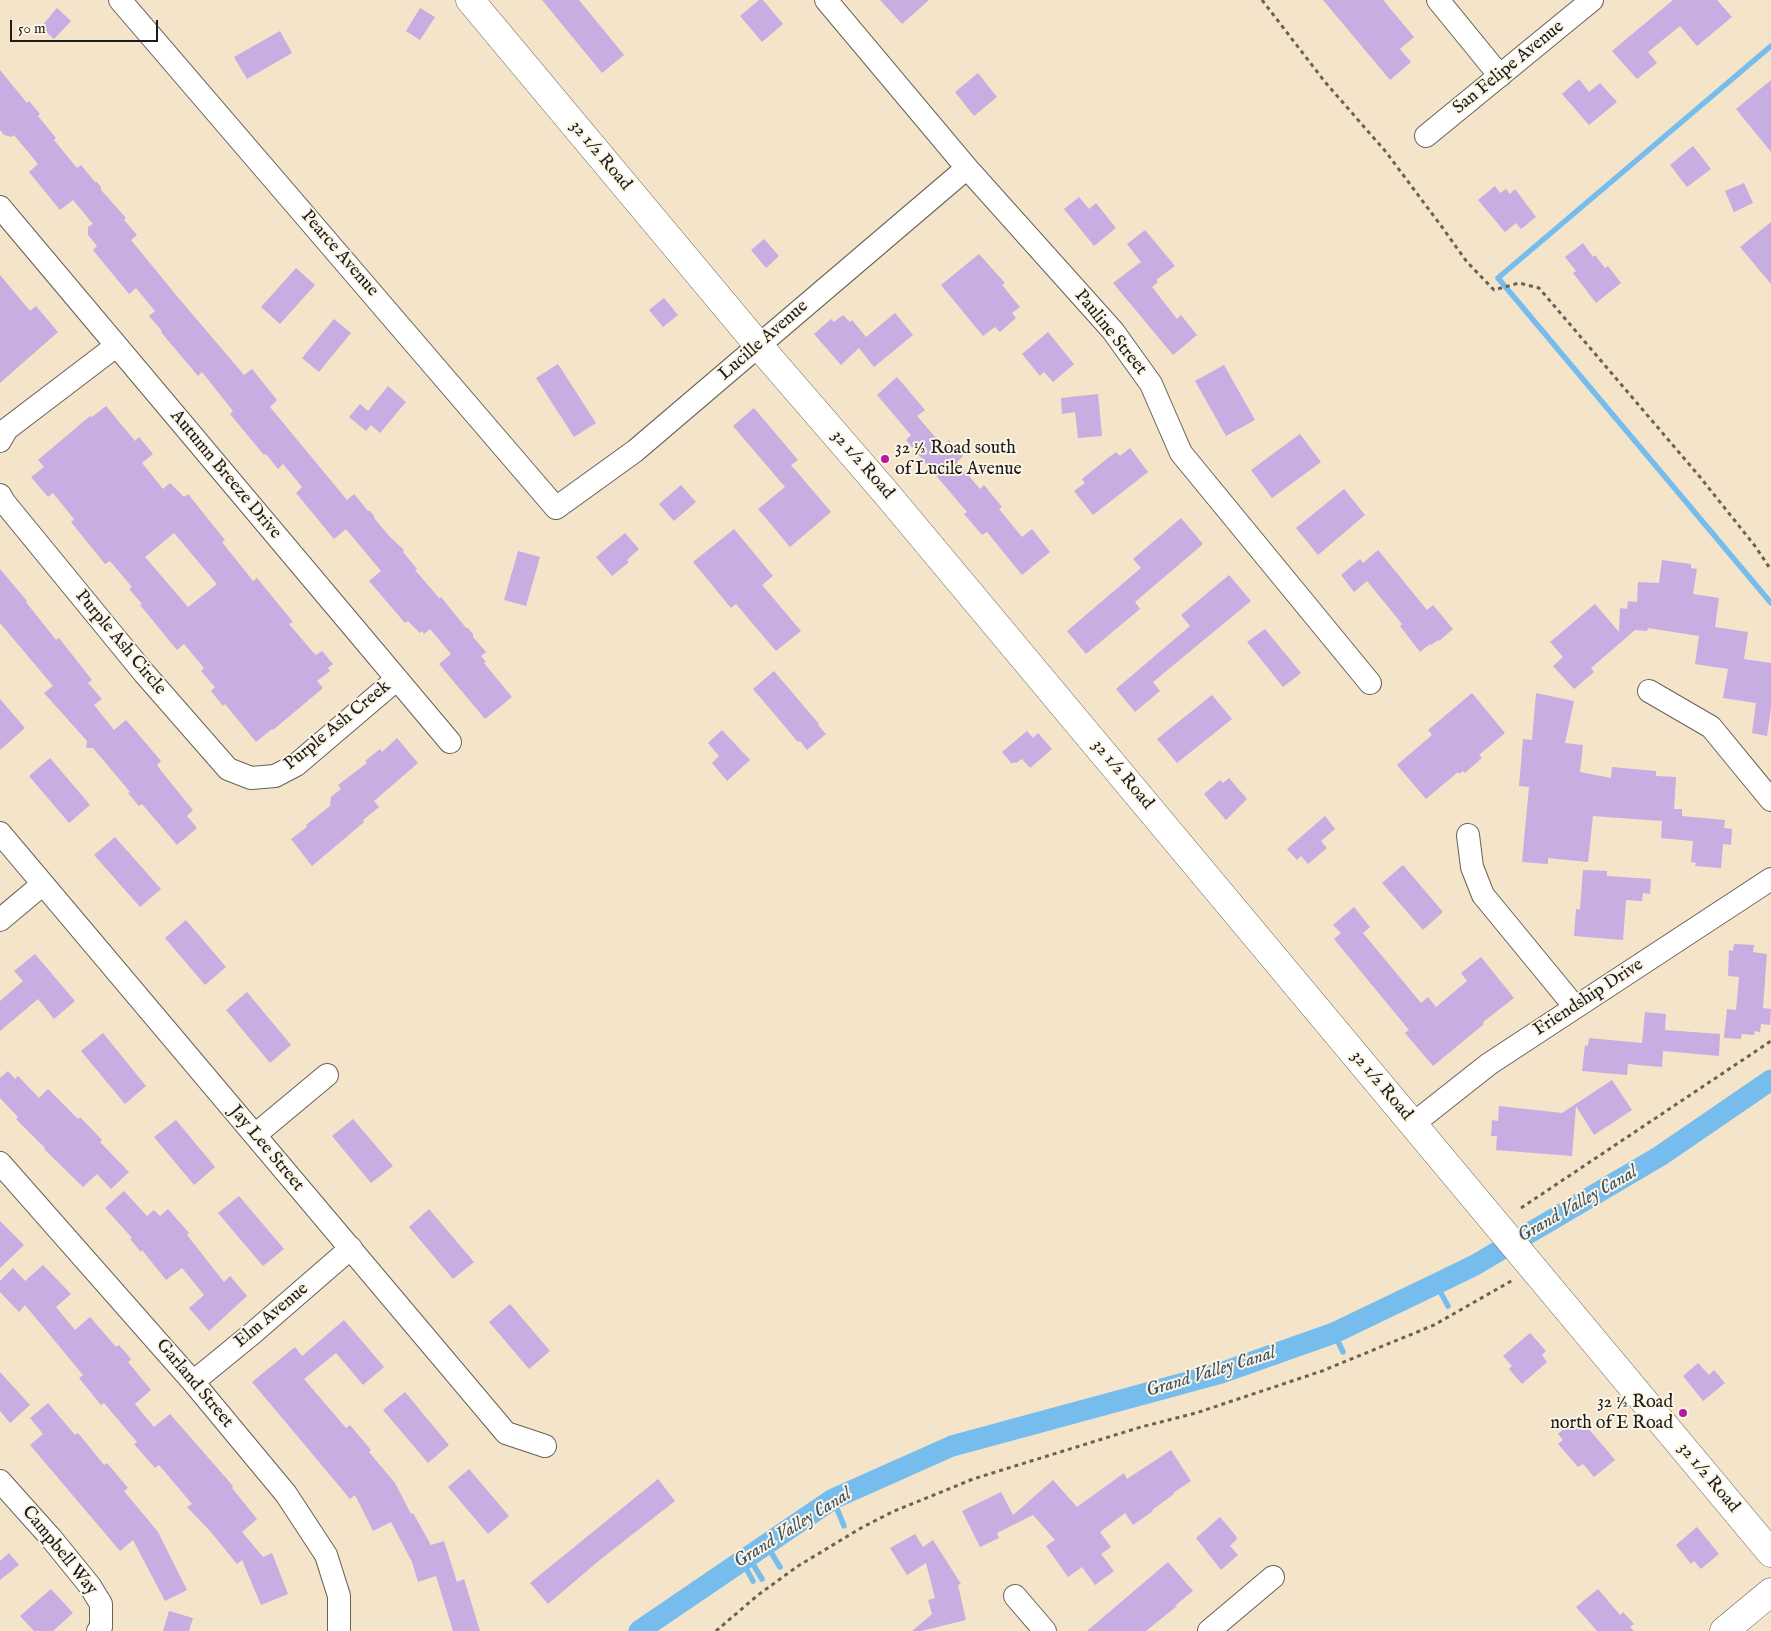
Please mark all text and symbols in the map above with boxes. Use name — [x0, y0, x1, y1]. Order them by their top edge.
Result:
scale bar — [12, 10, 160, 42]
street label: San Felipe Avenue — [1449, 17, 1569, 119]
text: 50 m — [18, 19, 46, 38]
street label: 32 1/2 Road — [564, 117, 636, 195]
street label: Pearce Avenue — [296, 206, 382, 302]
street label: Pauline Street — [1069, 286, 1151, 380]
street label: Lucille Avenue — [715, 296, 813, 386]
street label: Autumn Breeze Drive — [165, 406, 285, 544]
street label: 32 1/2 Road — [826, 426, 898, 504]
place label: 32 ½ Road south of Lucile Avenue — [895, 438, 1022, 480]
marker: 32 ½ Road south of Lucile Avenue — [879, 453, 891, 465]
street label: Purple Ash Circle — [70, 586, 170, 700]
street label: Purple Ash Creek — [280, 677, 396, 775]
street label: 32 1/2 Road — [1086, 736, 1158, 814]
street label: Friendship Drive — [1530, 955, 1648, 1041]
street label: 32 1/2 Road — [1345, 1047, 1417, 1125]
street label: Jay Lee Street — [224, 1102, 308, 1196]
water label: Grand Valley Canal — [1514, 1162, 1642, 1248]
street label: Elm Avenue — [230, 1279, 314, 1353]
street label: Garland Street — [151, 1335, 237, 1433]
water label: Grand Valley Canal — [1144, 1342, 1278, 1404]
place label: 32 ½ Road north of E Road — [1550, 1392, 1673, 1435]
marker: 32 ½ Road north of E Road — [1677, 1407, 1689, 1419]
street label: 32 1/2 Road — [1672, 1439, 1744, 1517]
water label: Grand Valley Canal — [730, 1484, 856, 1574]
street label: Campbell Way — [16, 1502, 102, 1600]

